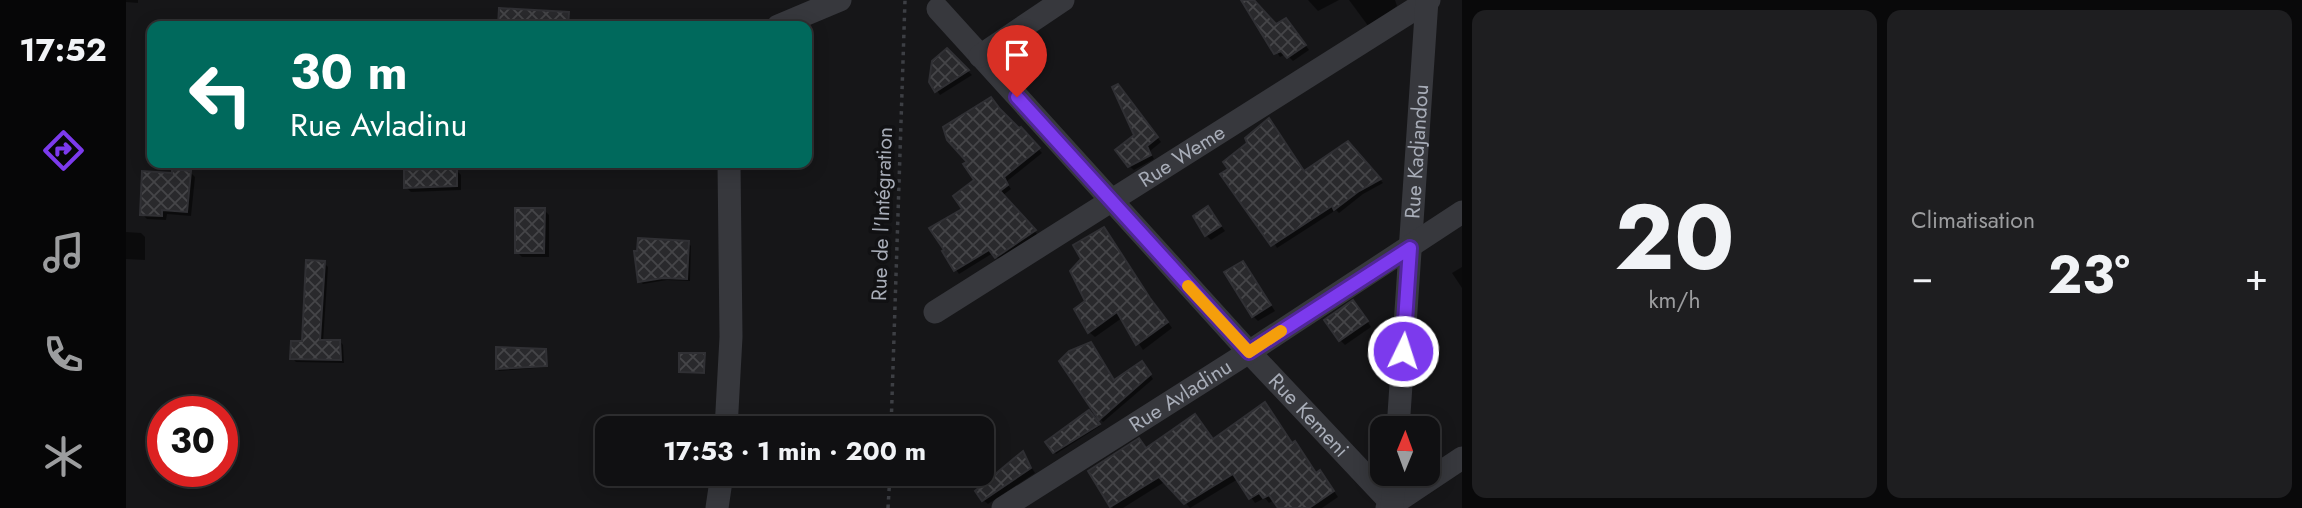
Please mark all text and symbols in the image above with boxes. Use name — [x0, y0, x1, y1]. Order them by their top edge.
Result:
pin — [987, 25, 1047, 97]
text: 17:52 — [19, 27, 107, 73]
icon: arrive — [998, 36, 1036, 74]
text: 30 m — [290, 37, 408, 107]
icon: left — [175, 49, 266, 140]
street label: Rue Kadjandou — [1397, 83, 1436, 220]
text: Rue Avladinu — [290, 102, 467, 148]
street label: Rue Weme — [1133, 117, 1231, 195]
icon: directions — [39, 126, 88, 175]
street label: Rue de l'Intégration — [864, 126, 900, 302]
text: 20 — [1615, 172, 1734, 303]
text: Climatisation — [1911, 203, 2035, 237]
icon: music — [39, 228, 88, 277]
text: 23° — [2048, 237, 2130, 313]
text: − — [1911, 249, 1933, 304]
text: + — [2245, 249, 2268, 304]
text: km/h — [1649, 283, 1700, 317]
position arrow — [1366, 314, 1440, 388]
icon: phone — [39, 330, 88, 379]
street label: Rue Avladinu — [1123, 352, 1238, 439]
street label: Rue Kemeni — [1261, 367, 1356, 464]
speed limit sign: 30 — [147, 396, 238, 487]
north arrow — [1370, 416, 1440, 486]
map controls — [1370, 416, 1440, 486]
icon: climate — [39, 432, 88, 481]
text: 17:53 · 1 min · 200 m — [663, 432, 926, 470]

